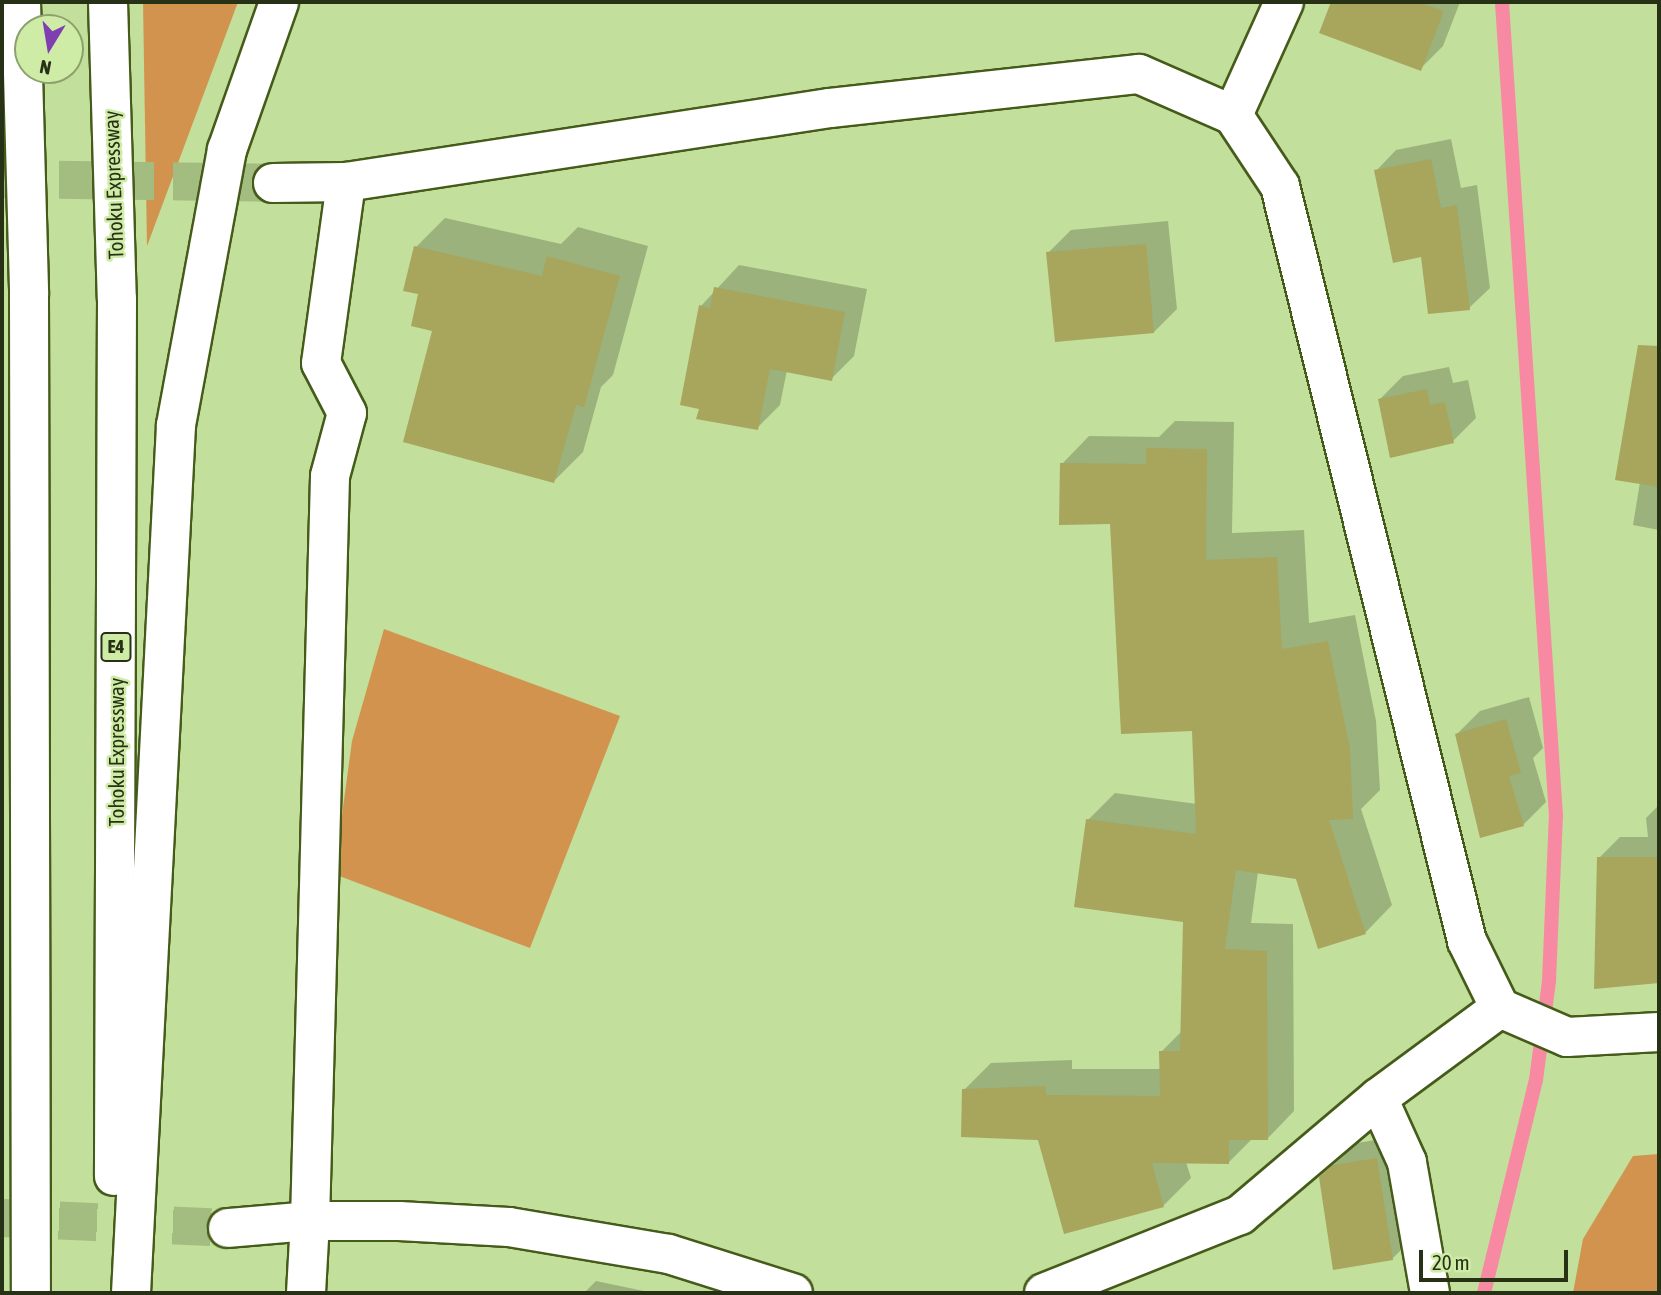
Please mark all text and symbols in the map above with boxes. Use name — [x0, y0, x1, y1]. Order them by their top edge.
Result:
north arrow — [14, 14, 84, 84]
text: N — [38, 56, 53, 80]
street label: Tohoku Expressway — [98, 110, 128, 260]
road number: E4 — [100, 632, 132, 662]
street label: Tohoku Expressway — [103, 678, 129, 826]
scale bar — [1423, 1236, 1572, 1280]
text: 20 m — [1432, 1250, 1470, 1274]

